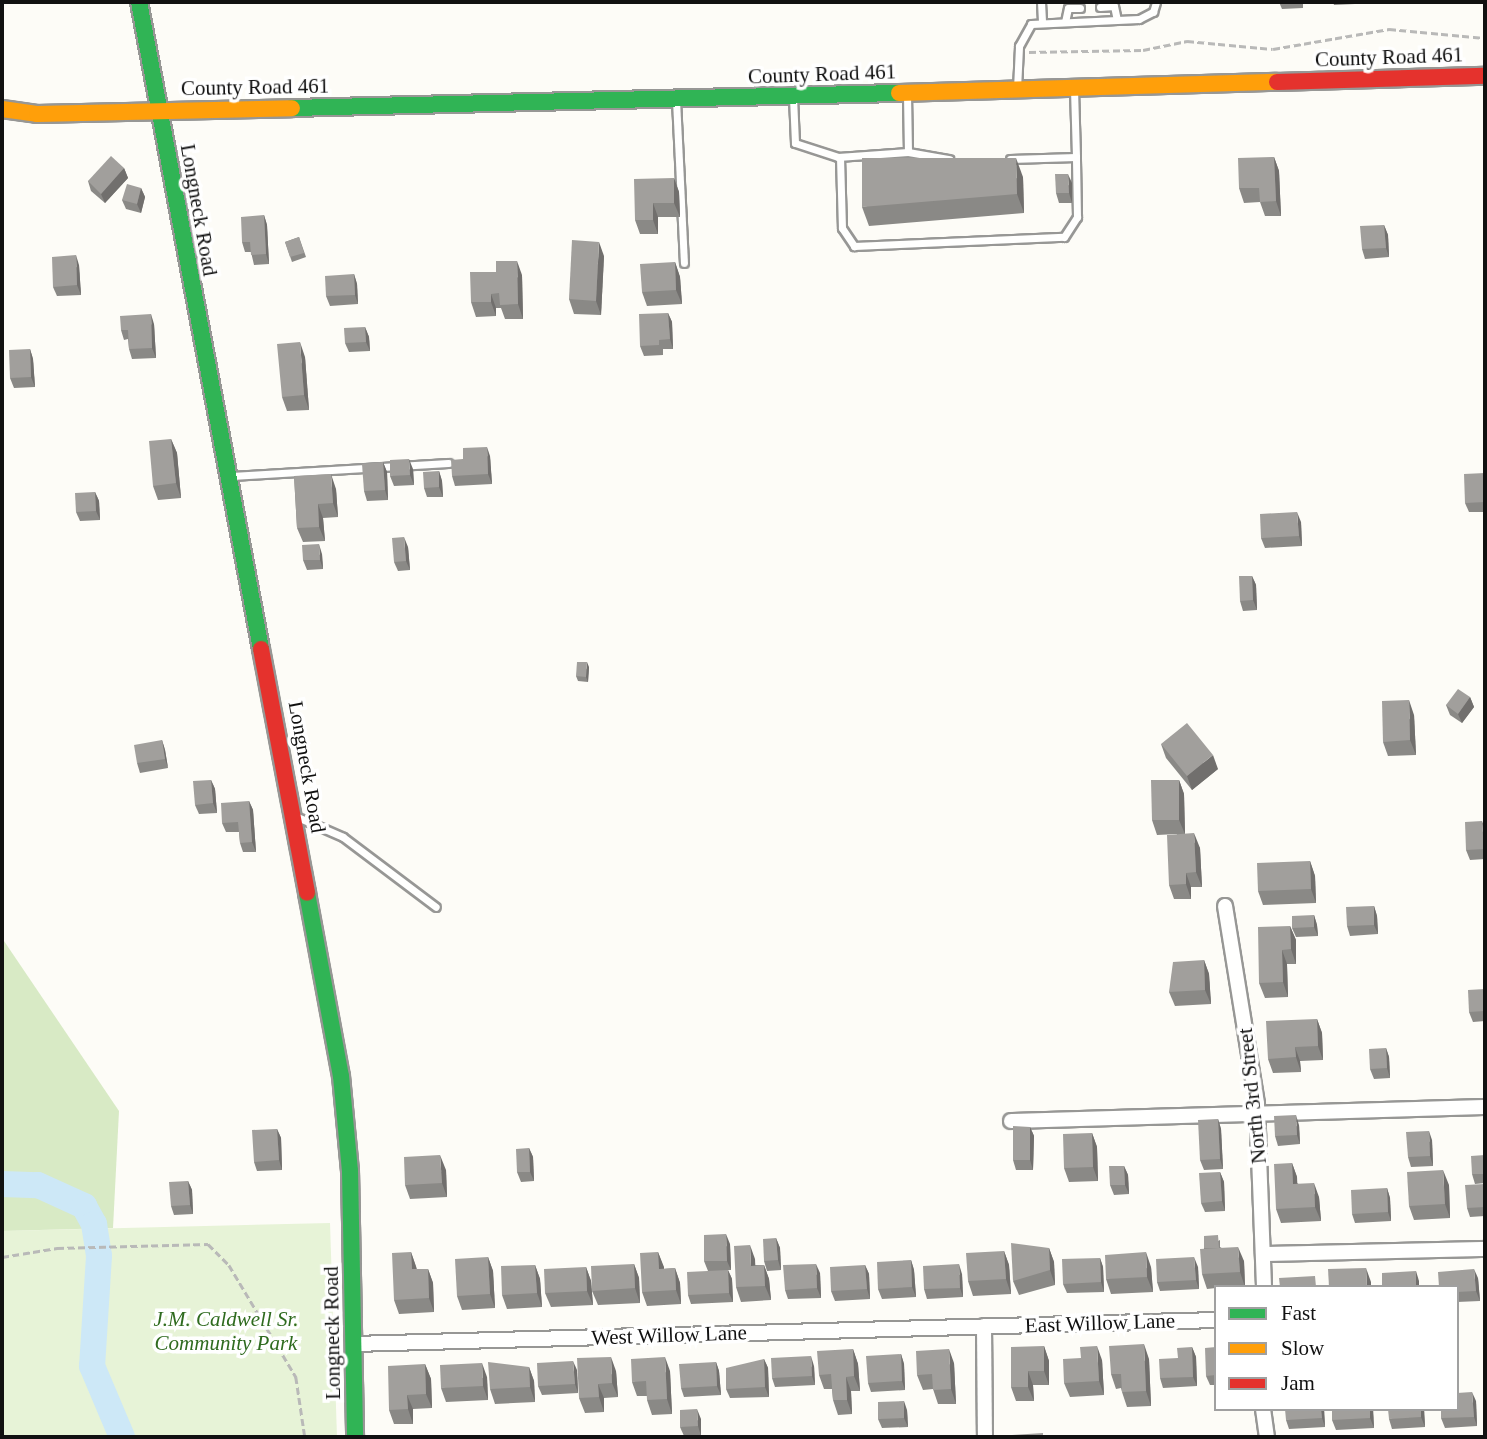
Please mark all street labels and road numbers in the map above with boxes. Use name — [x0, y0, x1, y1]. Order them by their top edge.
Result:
street label: County Road 461 — [1315, 42, 1463, 72]
street label: County Road 461 — [748, 59, 896, 89]
street label: County Road 461 — [181, 73, 329, 101]
street label: Longneck Road — [175, 142, 223, 278]
street label: Longneck Road — [283, 699, 331, 835]
street label: North 3rd Street — [1232, 1027, 1272, 1165]
street label: Longneck Road — [318, 1266, 346, 1400]
street label: East Willow Lane — [1024, 1308, 1176, 1338]
street label: West Willow Lane — [591, 1320, 747, 1350]

